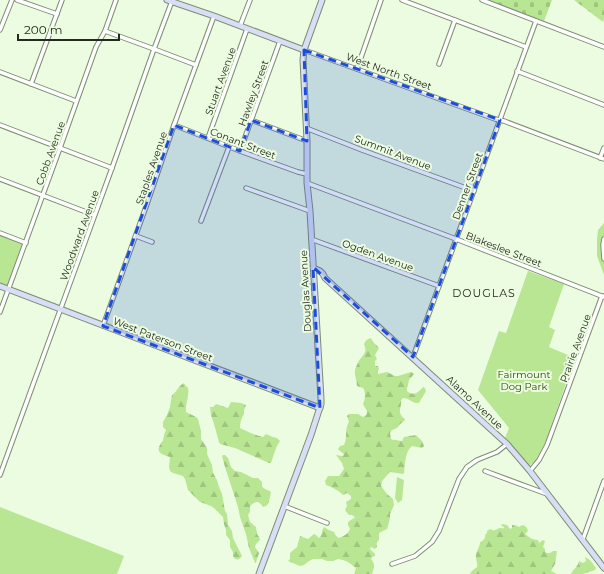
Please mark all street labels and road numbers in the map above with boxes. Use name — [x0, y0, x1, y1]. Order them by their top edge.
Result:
street label: Stuart Avenue — [202, 45, 239, 117]
street label: West North Street — [344, 50, 434, 93]
street label: Hawley Street — [235, 58, 271, 128]
street label: Cobb Avenue — [33, 119, 68, 187]
street label: Conant Street — [208, 125, 278, 162]
street label: Staples Avenue — [133, 130, 170, 207]
street label: Summit Avenue — [353, 132, 433, 173]
street label: Denner Street — [449, 151, 486, 222]
street label: Woodward Avenue — [57, 188, 102, 282]
street label: Blakeslee Street — [464, 229, 544, 270]
street label: Ogden Avenue — [340, 237, 415, 274]
street label: Douglas Avenue — [297, 250, 314, 332]
street label: Prairie Avenue — [557, 312, 594, 384]
street label: West Paterson Street — [111, 314, 215, 364]
street label: Alamo Avenue — [444, 373, 506, 432]

